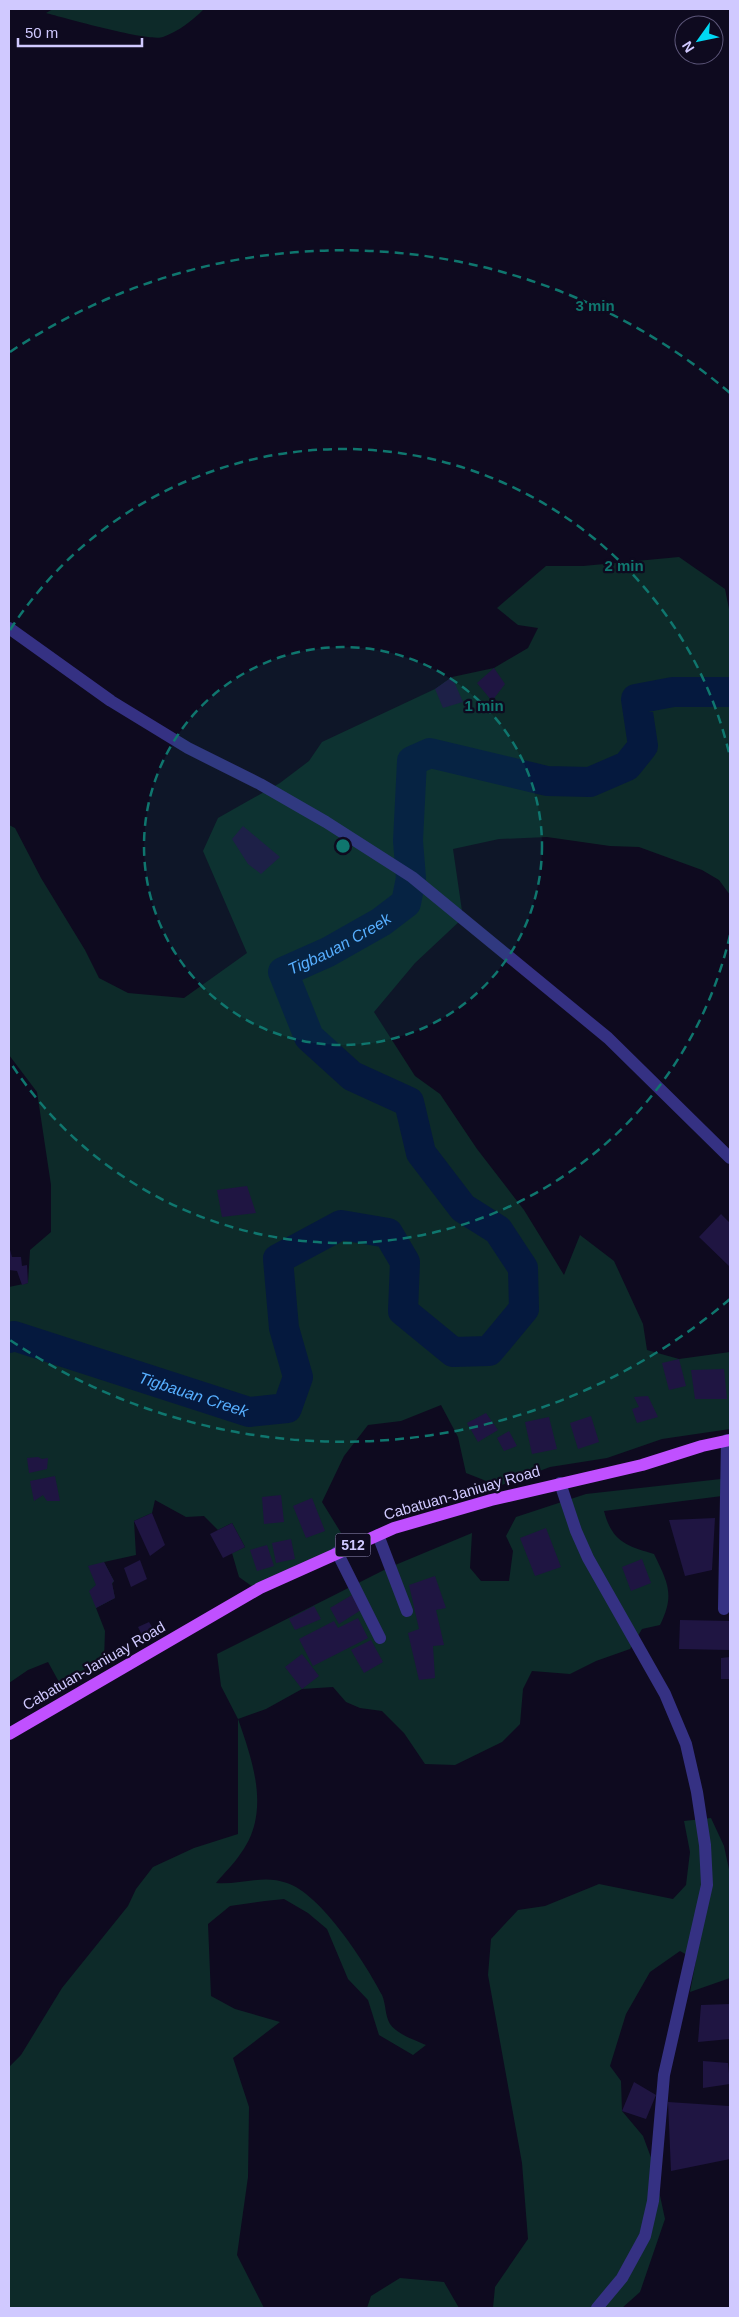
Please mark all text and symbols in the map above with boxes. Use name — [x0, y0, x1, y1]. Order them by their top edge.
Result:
scale bar — [18, 15, 141, 47]
north arrow — [674, 15, 724, 65]
text: 50 m — [25, 24, 58, 41]
text: N — [679, 38, 698, 56]
text: 3 min — [575, 297, 615, 314]
text: 2 min — [604, 557, 644, 574]
text: 1 min — [464, 697, 504, 714]
centre of rings — [334, 837, 352, 855]
water label: Tigbauan Creek — [285, 909, 395, 978]
water label: Tigbauan Creek — [137, 1369, 251, 1420]
street label: Cabatuan-Janiuay Road — [382, 1462, 542, 1523]
road number: 512 — [336, 1534, 370, 1556]
street label: Cabatuan-Janiuay Road — [19, 1618, 168, 1713]

